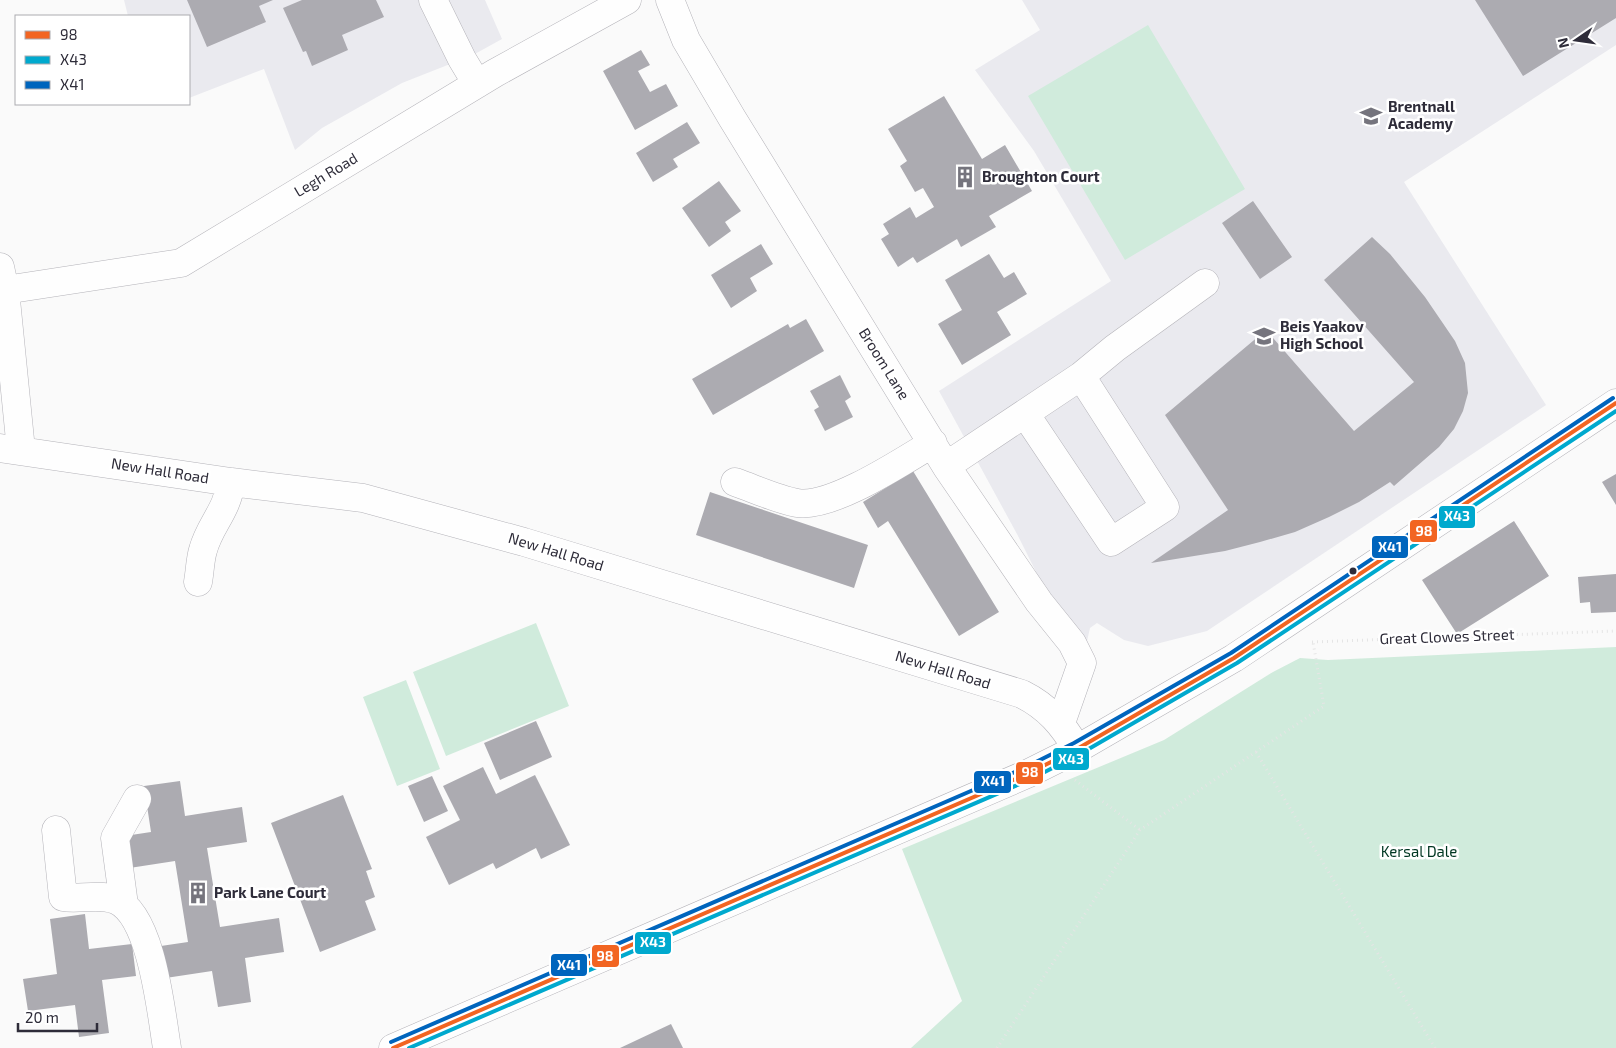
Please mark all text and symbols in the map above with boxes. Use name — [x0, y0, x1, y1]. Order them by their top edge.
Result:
legend — [15, 15, 190, 105]
north arrow — [1551, 15, 1601, 65]
text: 98 — [60, 25, 78, 43]
text: N — [1553, 36, 1572, 50]
text: X43 — [60, 50, 87, 68]
text: X41 — [60, 75, 84, 93]
place label: Brentnall Academy — [1388, 97, 1455, 133]
school or university icon: Brentnall Academy — [1358, 103, 1384, 129]
street label: Legh Road — [291, 148, 360, 200]
building icon: Broughton Court — [952, 164, 978, 190]
place label: Broughton Court — [982, 167, 1100, 185]
place label: Beis Yaakov High School — [1280, 317, 1364, 352]
school or university icon: Beis Yaakov High School — [1251, 323, 1277, 349]
street label: Broom Lane — [856, 324, 914, 403]
street label: New Hall Road — [110, 453, 210, 487]
line badge: X43 — [1438, 505, 1476, 529]
text: X43 — [1444, 507, 1470, 524]
line badge: 98 — [1409, 519, 1438, 543]
text: 98 — [1416, 522, 1432, 539]
street label: New Hall Road — [506, 528, 606, 574]
line badge: X41 — [1371, 535, 1409, 559]
text: X41 — [1378, 538, 1402, 555]
unlabelled marker — [1348, 566, 1358, 576]
street label: Great Clowes Street — [1379, 625, 1515, 647]
street label: New Hall Road — [893, 646, 993, 692]
line badge: X43 — [1052, 747, 1090, 771]
text: X43 — [1058, 750, 1084, 767]
line badge: 98 — [1015, 761, 1044, 785]
text: 98 — [1022, 763, 1038, 780]
line badge: X41 — [973, 770, 1012, 794]
text: X41 — [981, 772, 1005, 789]
park label: Kersal Dale — [1381, 842, 1457, 860]
building icon: Park Lane Court — [185, 880, 211, 906]
place label: Park Lane Court — [214, 883, 326, 901]
line badge: X43 — [634, 931, 672, 955]
text: X43 — [640, 933, 666, 950]
line badge: 98 — [591, 944, 620, 968]
text: 98 — [597, 947, 613, 964]
line badge: X41 — [550, 953, 588, 977]
text: X41 — [557, 956, 581, 973]
scale bar — [18, 1000, 96, 1032]
text: 20 m — [25, 1008, 59, 1026]

